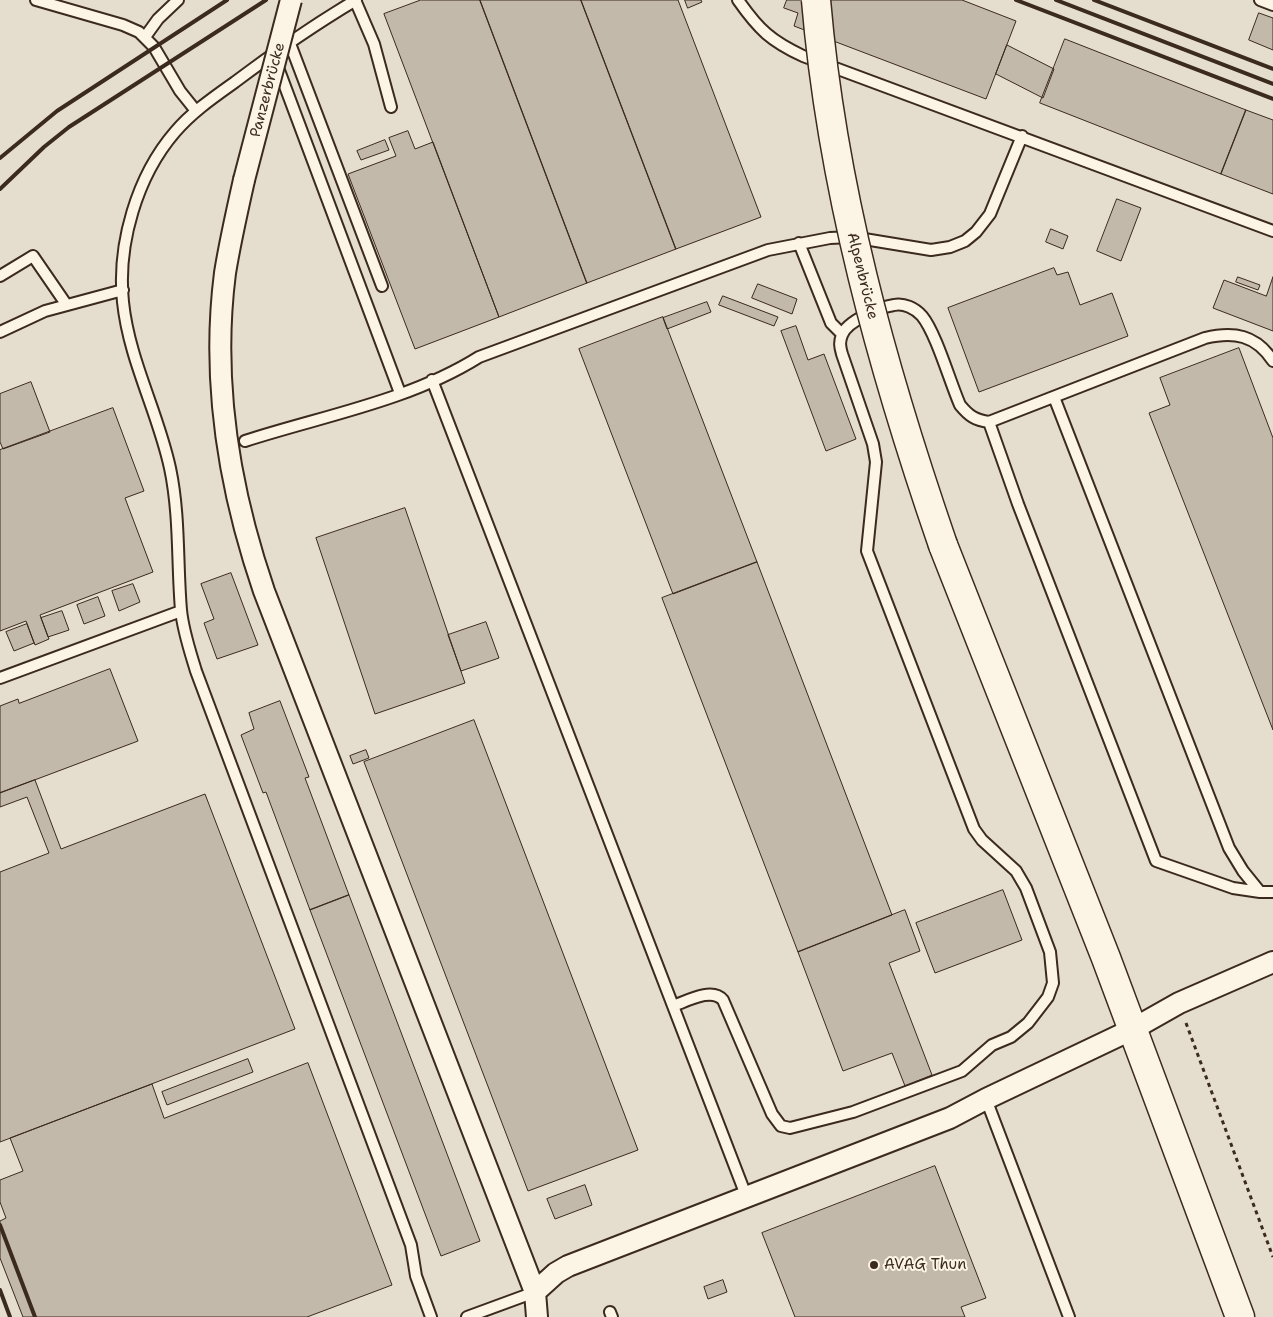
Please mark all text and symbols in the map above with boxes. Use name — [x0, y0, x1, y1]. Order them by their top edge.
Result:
street label: Panzerbrücke — [247, 41, 289, 139]
street label: Alpenbrücke — [842, 231, 882, 321]
place label: AVAG Thun — [884, 1256, 966, 1274]
marker: AVAG Thun — [868, 1259, 880, 1271]

